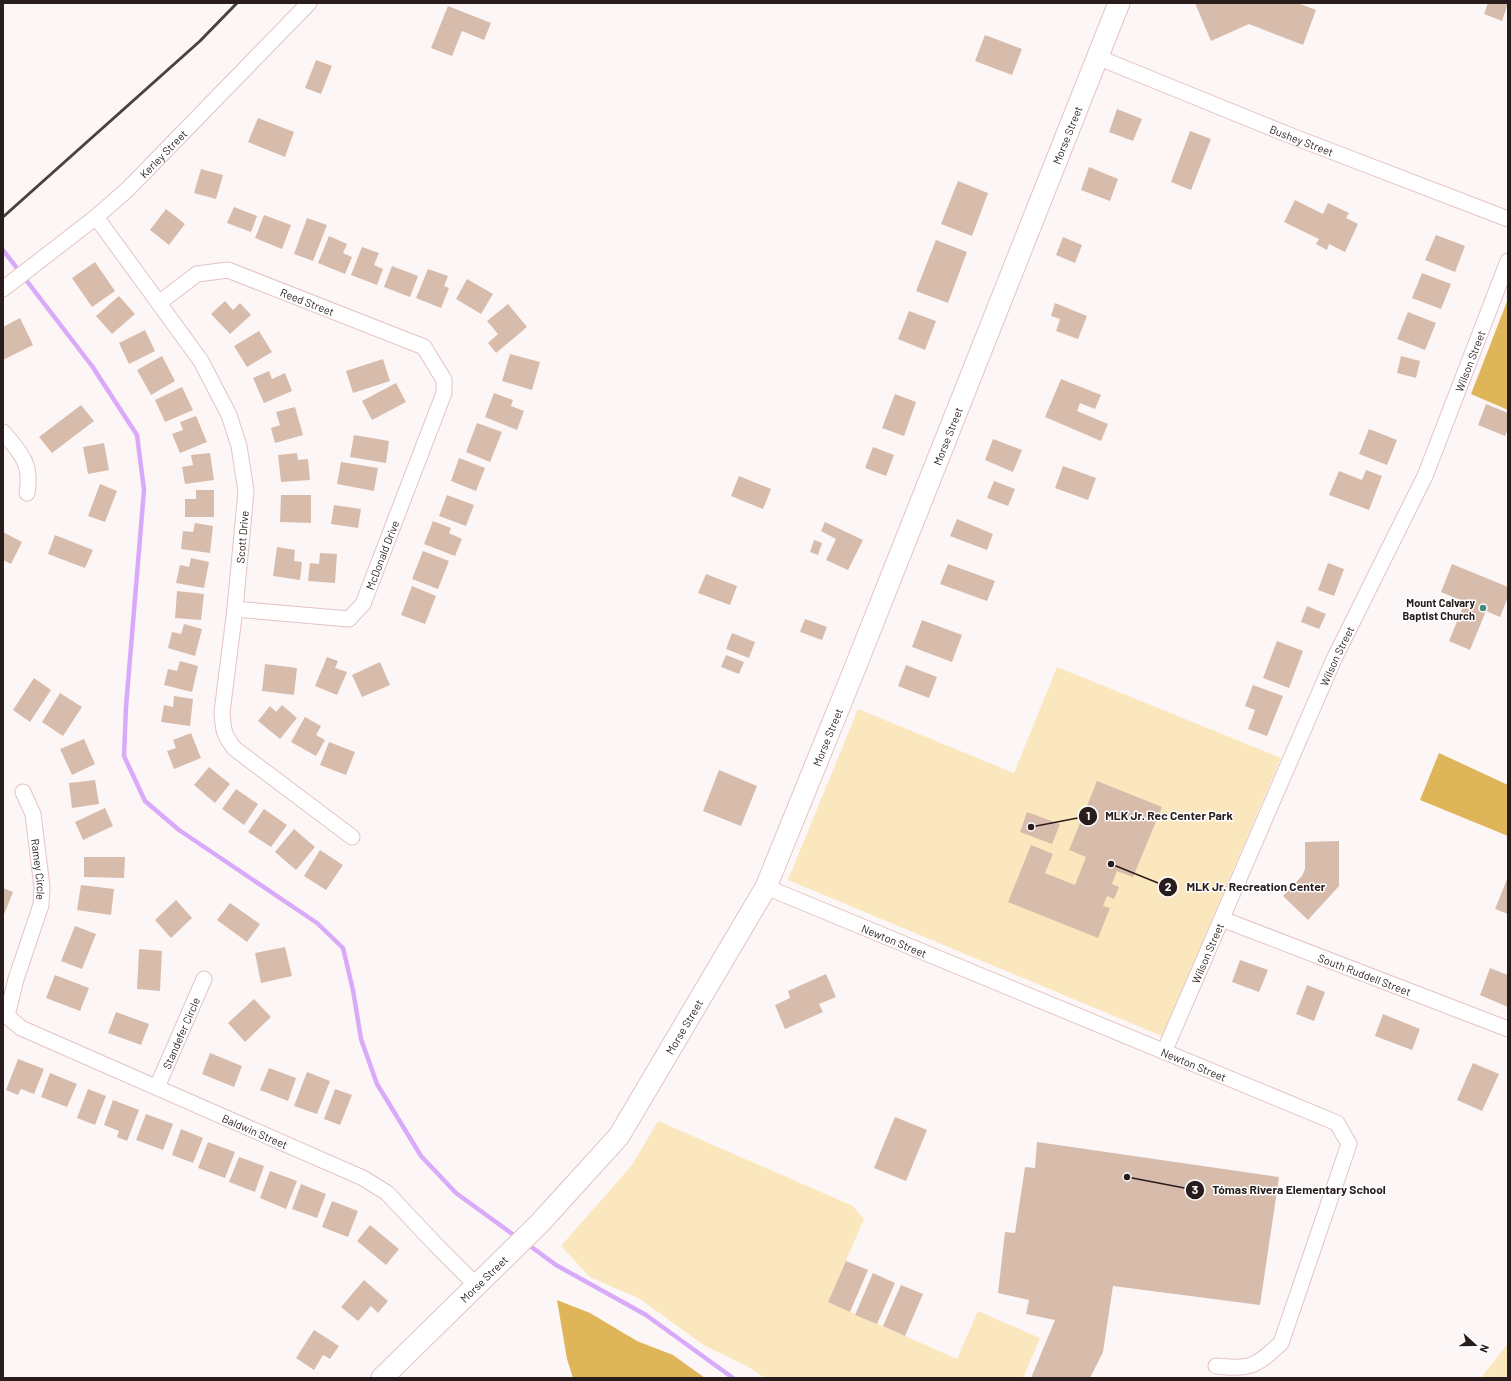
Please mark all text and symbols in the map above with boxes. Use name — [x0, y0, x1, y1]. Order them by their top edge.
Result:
street label: Morse Street — [1049, 104, 1084, 166]
street label: Bushey Street — [1268, 122, 1335, 158]
street label: Kerley Street — [136, 126, 189, 180]
street label: Reed Street — [279, 285, 336, 318]
street label: Wilson Street — [1452, 328, 1487, 393]
street label: Morse Street — [930, 405, 964, 467]
street label: Scott Drive — [233, 510, 251, 564]
street label: McDonald Drive — [363, 518, 401, 591]
place label: Mount Calvary Baptist Church — [1403, 596, 1475, 622]
marker: Mount Calvary Baptist Church — [1478, 603, 1488, 613]
street label: Wilson Street — [1317, 624, 1356, 688]
street label: Morse Street — [809, 706, 845, 768]
callout: MLK Jr. Rec Center Park — [1078, 804, 1241, 828]
text: 1 — [1086, 808, 1090, 822]
text: MLK Jr. Rec Center Park — [1105, 808, 1233, 822]
street label: Ramey Circle — [30, 838, 49, 901]
callout: MLK Jr. Recreation Center — [1158, 875, 1333, 899]
text: 2 — [1165, 879, 1172, 893]
text: MLK Jr. Recreation Center — [1187, 879, 1326, 893]
street label: Newton Street — [860, 921, 929, 959]
street label: Wilson Street — [1188, 921, 1226, 985]
street label: South Ruddell Street — [1317, 950, 1413, 998]
street label: Standefer Circle — [159, 995, 202, 1071]
street label: Morse Street — [662, 997, 705, 1056]
street label: Newton Street — [1159, 1045, 1228, 1083]
street label: Baldwin Street — [220, 1111, 290, 1151]
callout: Tómas Rivera Elementary School — [1185, 1178, 1394, 1202]
text: 3 — [1192, 1182, 1198, 1196]
text: Tómas Rivera Elementary School — [1212, 1182, 1386, 1196]
street label: Morse Street — [457, 1252, 510, 1305]
north arrow — [1455, 1325, 1495, 1365]
text: N — [1477, 1343, 1492, 1355]

